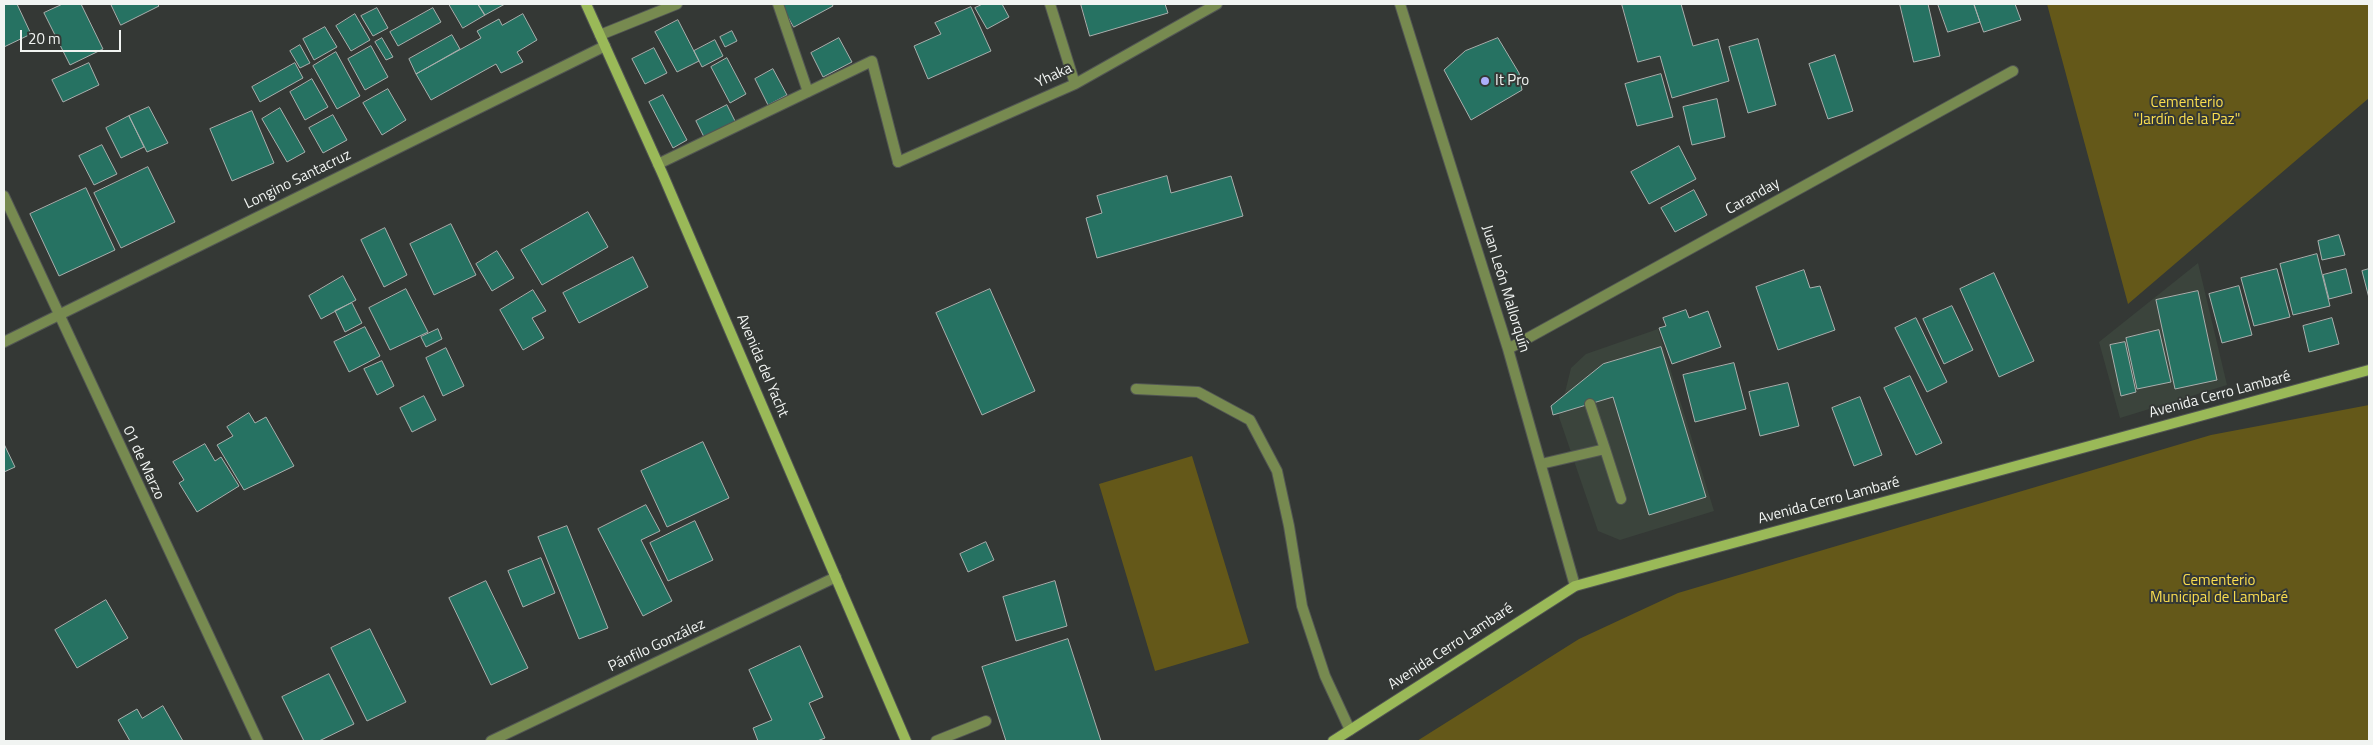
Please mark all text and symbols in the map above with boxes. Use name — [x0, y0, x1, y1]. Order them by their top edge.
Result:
scale bar — [22, 20, 124, 52]
text: 20 m — [28, 27, 61, 50]
street label: Yhaka — [1033, 60, 1075, 92]
place label: It Pro — [1495, 72, 1529, 90]
marker: It Pro — [1479, 75, 1491, 87]
park label: Cementerio "Jardín de la Paz" — [2134, 94, 2240, 129]
street label: Longino Santacruz — [242, 146, 354, 214]
street label: Caranday — [1723, 175, 1783, 219]
street label: Juan León Mallorquín — [1477, 223, 1533, 355]
street label: Avenida del Yacht — [732, 312, 792, 420]
street label: Avenida Cerro Lambaré — [2147, 367, 2293, 423]
street label: 01 de Marzo — [118, 423, 168, 503]
street label: Avenida Cerro Lambaré — [1756, 473, 1902, 529]
park label: Cementerio Municipal de Lambaré — [2150, 572, 2288, 607]
street label: Avenida Cerro Lambaré — [1385, 600, 1517, 694]
street label: Pánfilo González — [606, 616, 708, 676]

